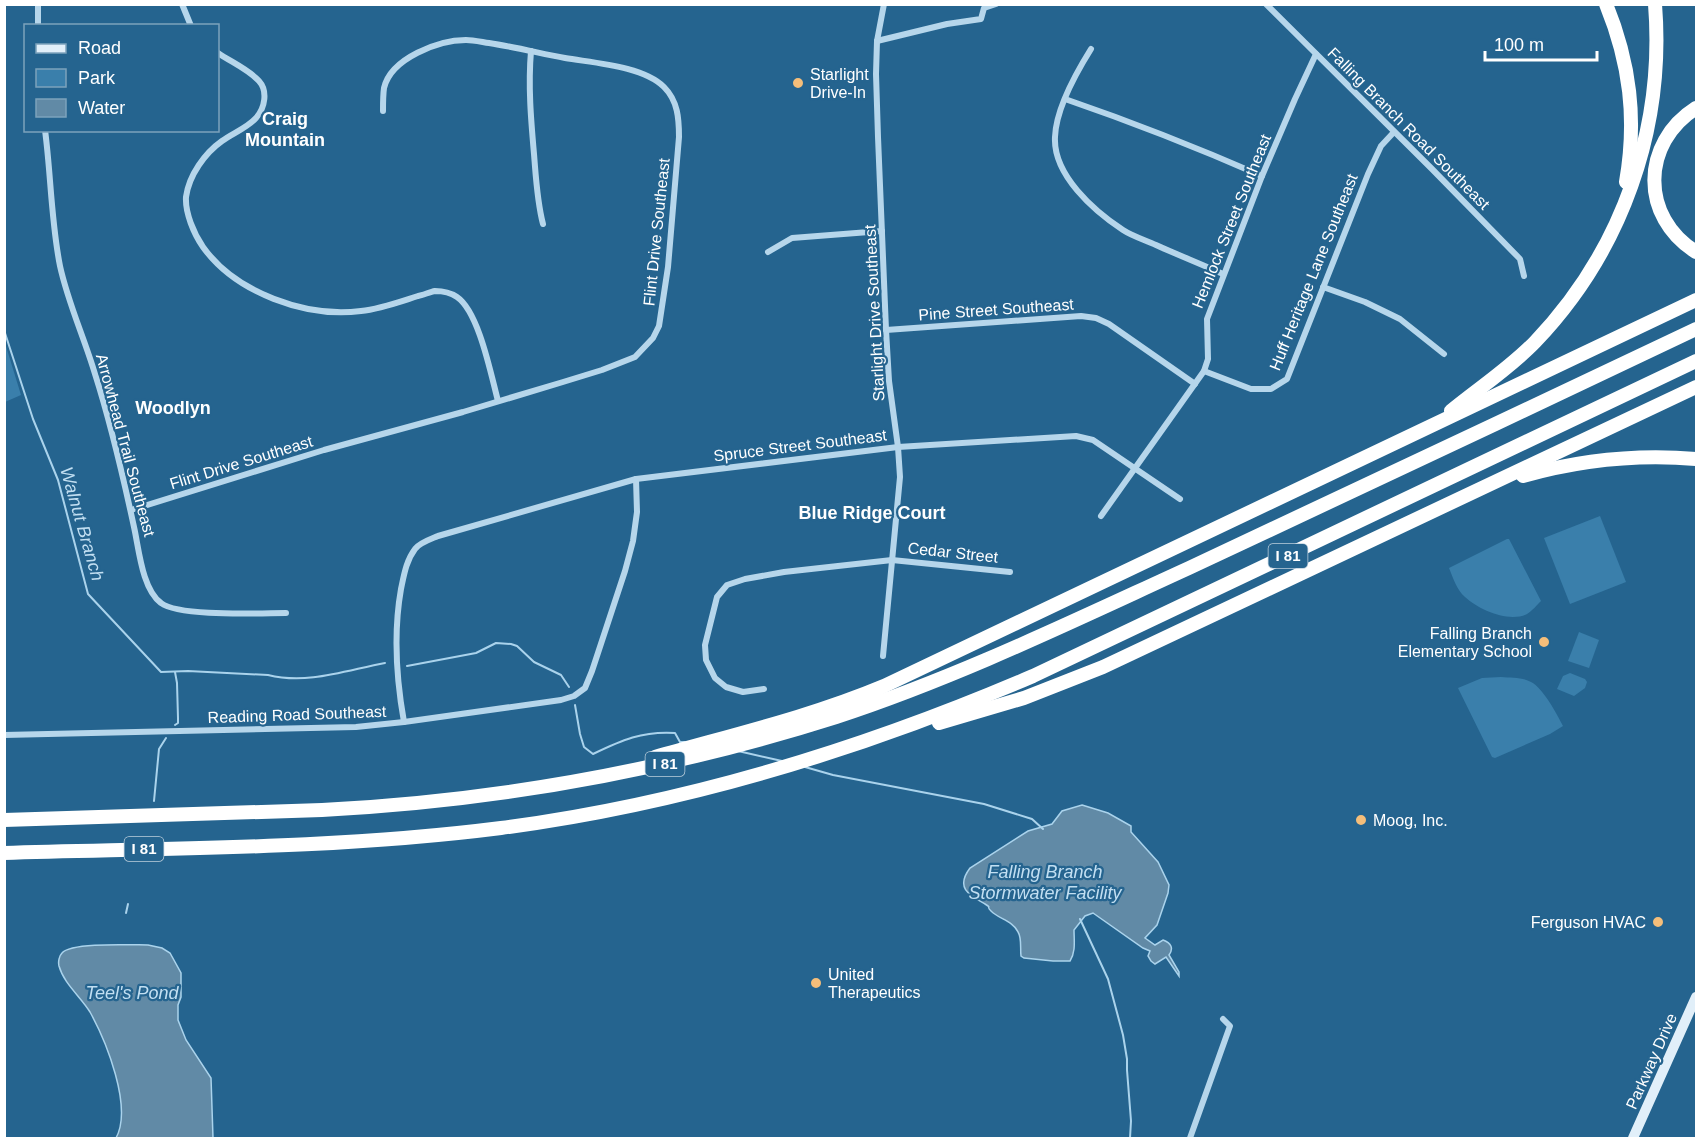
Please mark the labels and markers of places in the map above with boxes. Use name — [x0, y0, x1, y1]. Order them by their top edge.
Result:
place label: Starlight Drive-In — [810, 66, 869, 101]
marker: Starlight Drive-In — [791, 76, 805, 90]
place label: Falling Branch Elementary School — [1398, 625, 1532, 660]
marker: Falling Branch Elementary School — [1537, 635, 1551, 649]
place label: Moog, Inc. — [1373, 812, 1448, 829]
marker: Moog, Inc. — [1354, 813, 1368, 827]
place label: Ferguson HVAC — [1531, 914, 1646, 931]
marker: Ferguson HVAC — [1651, 915, 1665, 929]
place label: United Therapeutics — [828, 966, 921, 1001]
marker: United Therapeutics — [809, 976, 823, 990]

